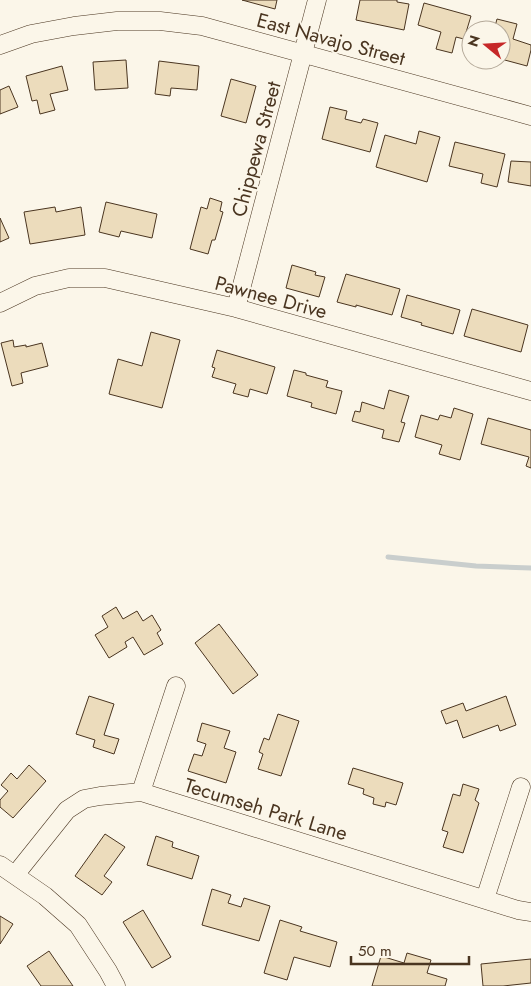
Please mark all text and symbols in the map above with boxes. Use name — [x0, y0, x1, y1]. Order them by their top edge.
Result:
street label: East Navajo Street — [253, 6, 408, 73]
north arrow — [461, 20, 511, 70]
text: N — [462, 33, 485, 49]
street label: Chippewa Street — [224, 78, 289, 220]
street label: Pawnee Drive — [212, 269, 330, 326]
street label: Tecumseh Park Lane — [181, 771, 351, 848]
scale bar — [351, 934, 468, 966]
text: 50 m — [358, 940, 392, 962]

